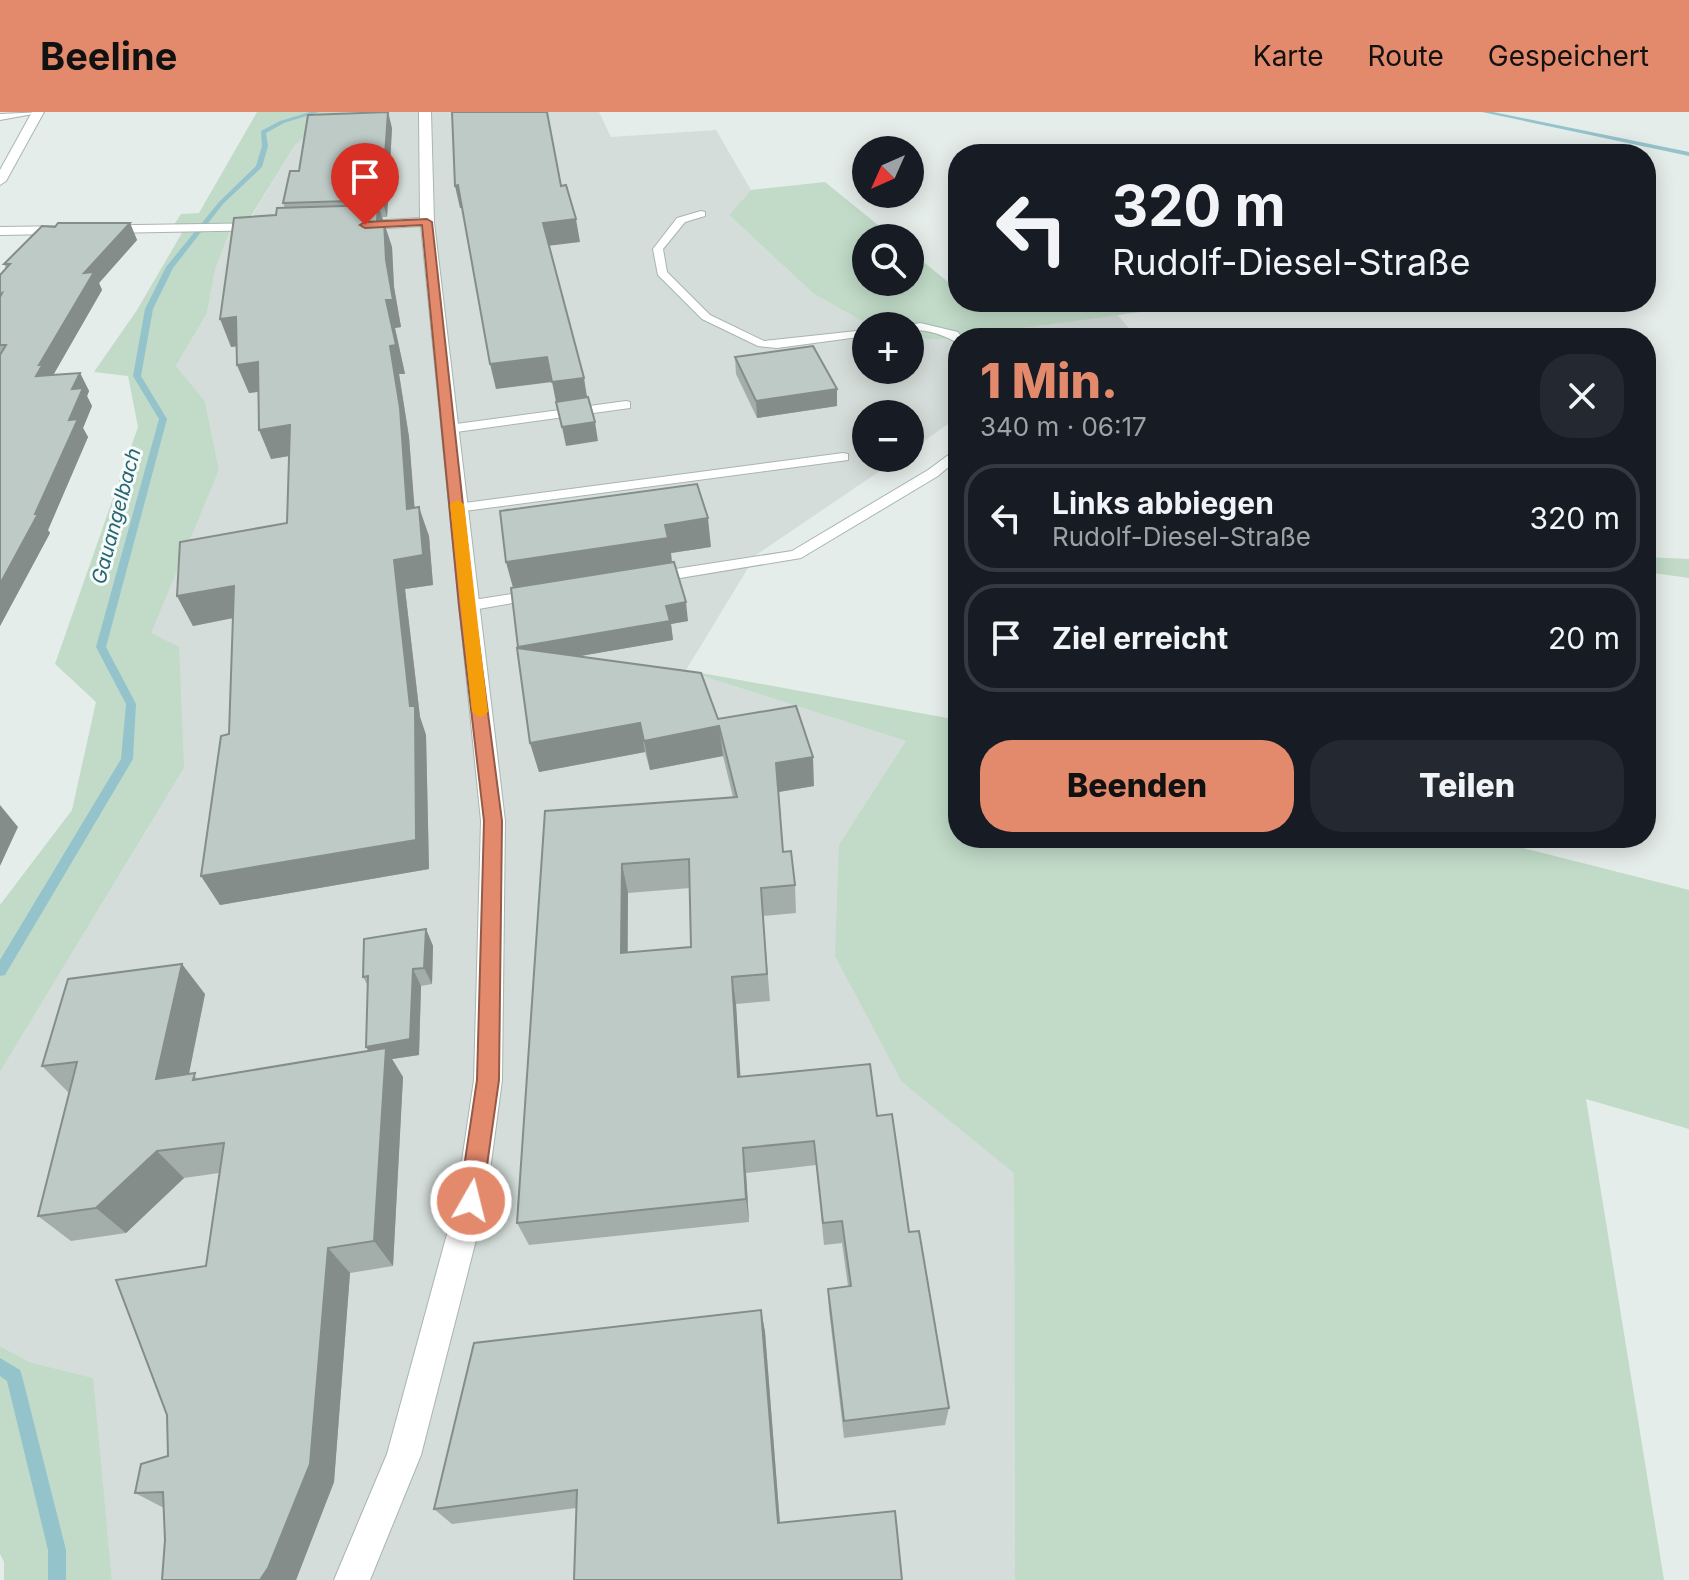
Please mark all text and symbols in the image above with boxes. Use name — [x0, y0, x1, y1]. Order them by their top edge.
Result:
text: Beeline — [40, 33, 177, 79]
text: Karte — [1253, 39, 1324, 73]
text: Route — [1368, 39, 1444, 73]
text: Gespeichert — [1488, 39, 1649, 73]
north arrow — [852, 136, 924, 208]
map controls — [852, 136, 924, 472]
pin — [331, 143, 399, 225]
icon: arrive — [343, 155, 387, 199]
text: 320 m — [1112, 172, 1286, 240]
icon: left — [980, 176, 1084, 280]
button: search — [852, 224, 924, 296]
text: Rudolf-Diesel-Straße — [1112, 240, 1470, 284]
button: + — [852, 312, 924, 384]
text: 1 Min. — [980, 351, 1118, 410]
button: close — [1540, 354, 1624, 438]
button: − — [852, 400, 924, 472]
text: 340 m · 06:17 — [980, 411, 1147, 442]
water label: Gauangelbach — [86, 445, 146, 587]
text: Links abbiegen — [1052, 485, 1274, 521]
icon: left — [984, 496, 1028, 540]
text: 320 m — [1530, 500, 1620, 536]
text: Rudolf-Diesel-Straße — [1052, 521, 1311, 552]
icon: arrive — [984, 616, 1028, 660]
text: Ziel erreicht — [1052, 620, 1228, 656]
text: 20 m — [1548, 620, 1620, 656]
button: Beenden — [980, 740, 1294, 832]
button: Teilen — [1310, 740, 1624, 832]
position arrow — [429, 1159, 513, 1243]

